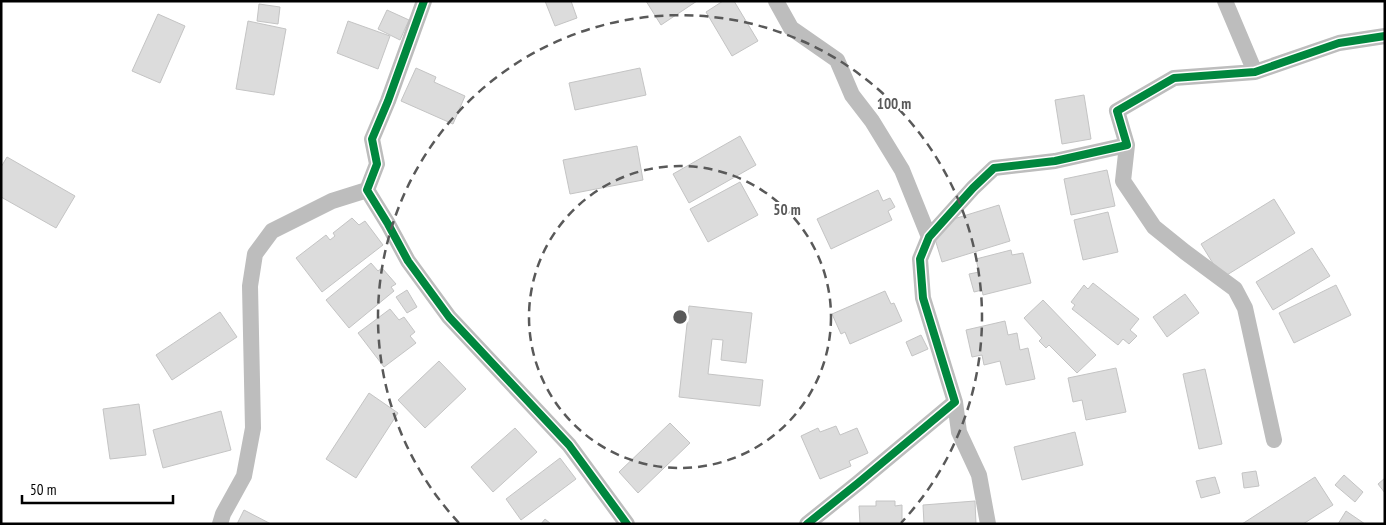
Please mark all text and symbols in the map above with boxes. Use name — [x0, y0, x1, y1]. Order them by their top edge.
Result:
text: 100 m — [877, 94, 911, 113]
text: 50 m — [773, 200, 801, 219]
centre of rings — [671, 308, 689, 326]
scale bar — [22, 472, 174, 504]
text: 50 m — [30, 480, 56, 499]

